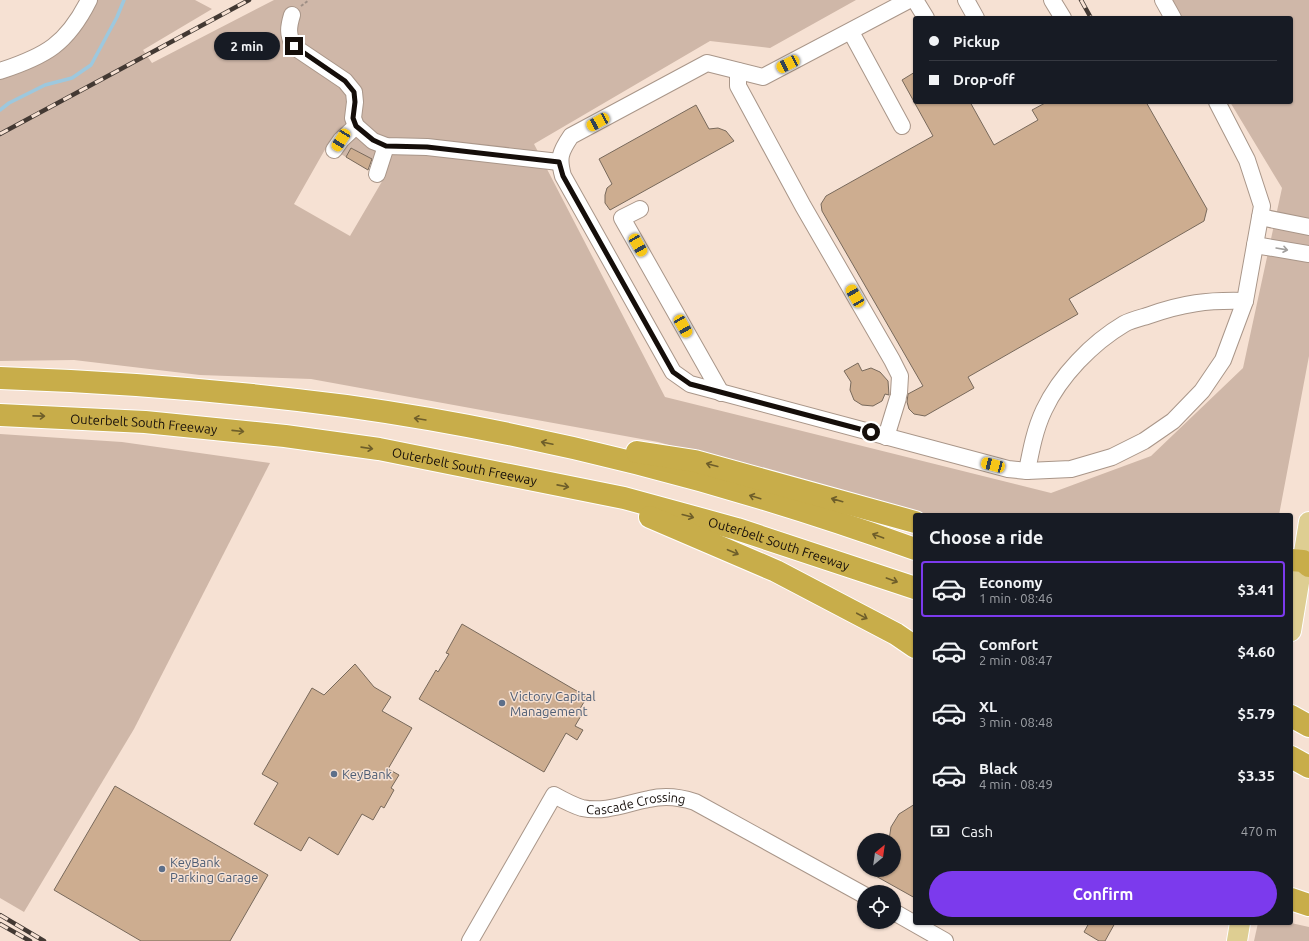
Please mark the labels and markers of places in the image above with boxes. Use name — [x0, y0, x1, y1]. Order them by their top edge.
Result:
place label: Victory Capital Management — [510, 689, 596, 718]
marker: Victory Capital Management — [497, 698, 507, 708]
place label: KeyBank — [342, 767, 393, 781]
marker: KeyBank — [329, 769, 339, 779]
place label: KeyBank Parking Garage — [170, 855, 258, 884]
marker: KeyBank Parking Garage — [157, 864, 167, 874]

